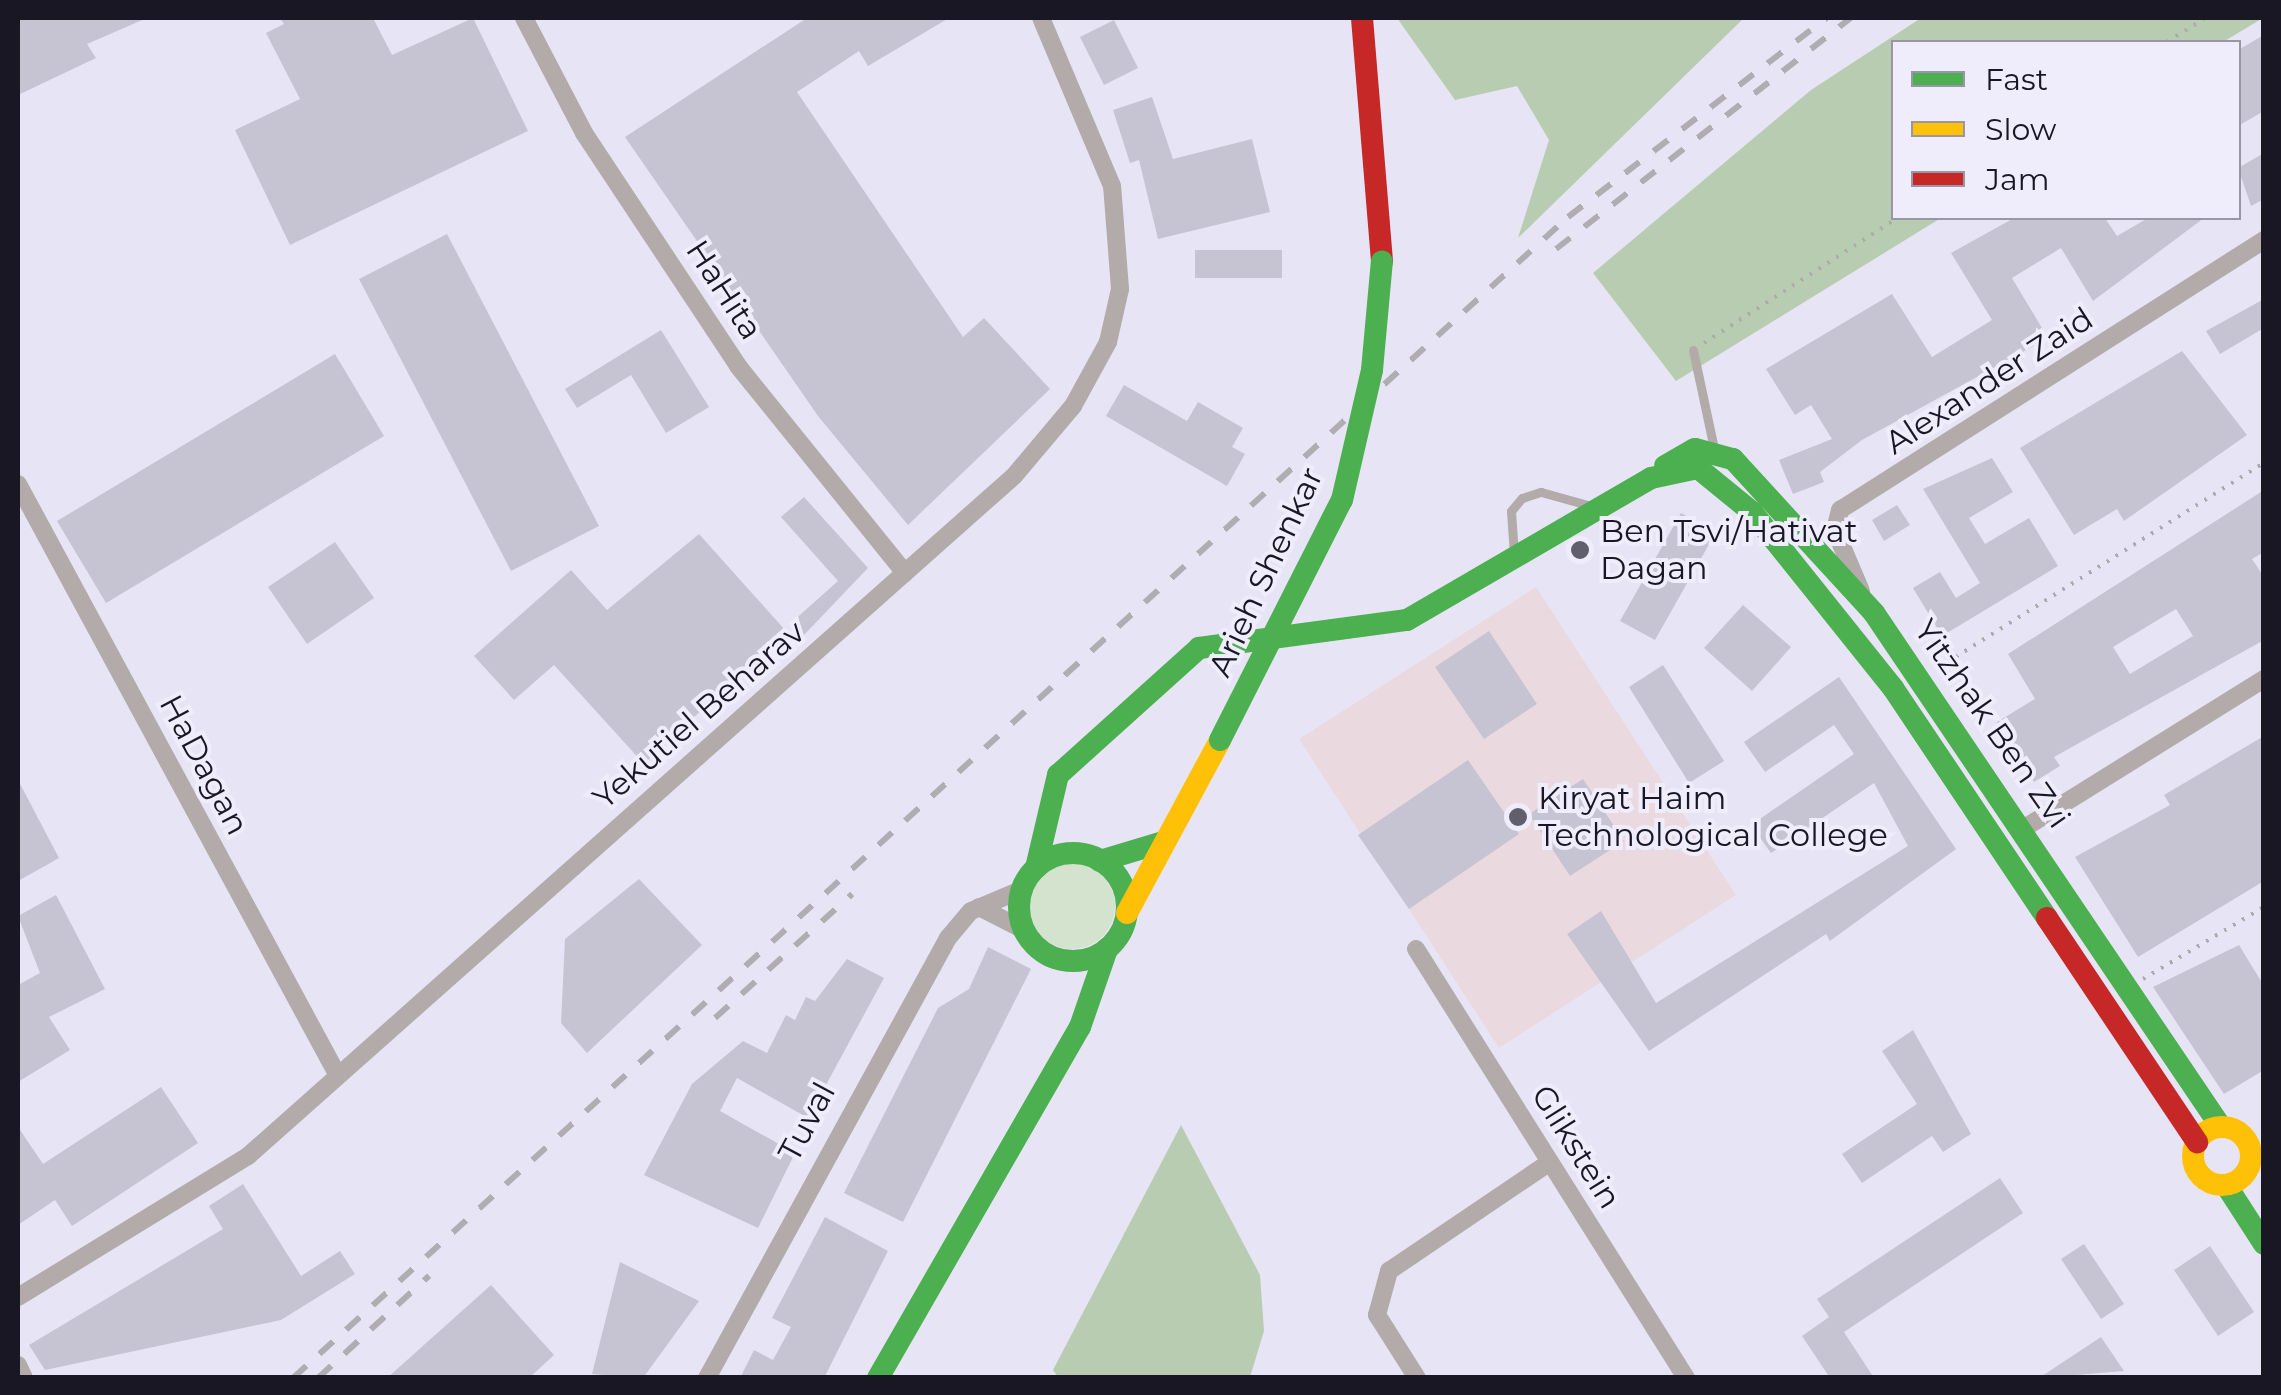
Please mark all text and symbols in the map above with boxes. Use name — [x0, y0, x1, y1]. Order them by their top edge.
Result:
legend — [1891, 40, 2241, 220]
text: Fast — [1985, 61, 2048, 98]
text: Slow — [1985, 111, 2056, 148]
text: Jam — [1985, 161, 2050, 198]
street label: HaHita — [678, 233, 770, 347]
street label: Alexander Zaid — [1878, 300, 2100, 462]
street label: Arieh Shenkar — [1201, 461, 1331, 683]
place label: Ben Tsvi/Hativat Dagan — [1600, 513, 1858, 588]
marker: Ben Tsvi/Hativat Dagan — [1569, 539, 1591, 561]
street label: Yitzhak Ben Zvi — [1906, 612, 2078, 836]
street label: Yekutiel Beharav — [586, 613, 812, 817]
street label: HaDagan — [151, 689, 257, 841]
place label: Kiryat Haim Technological College — [1538, 780, 1888, 855]
marker: Kiryat Haim Technological College — [1507, 806, 1529, 828]
street label: Tuval — [770, 1076, 844, 1168]
street label: Glikstein — [1523, 1078, 1629, 1216]

